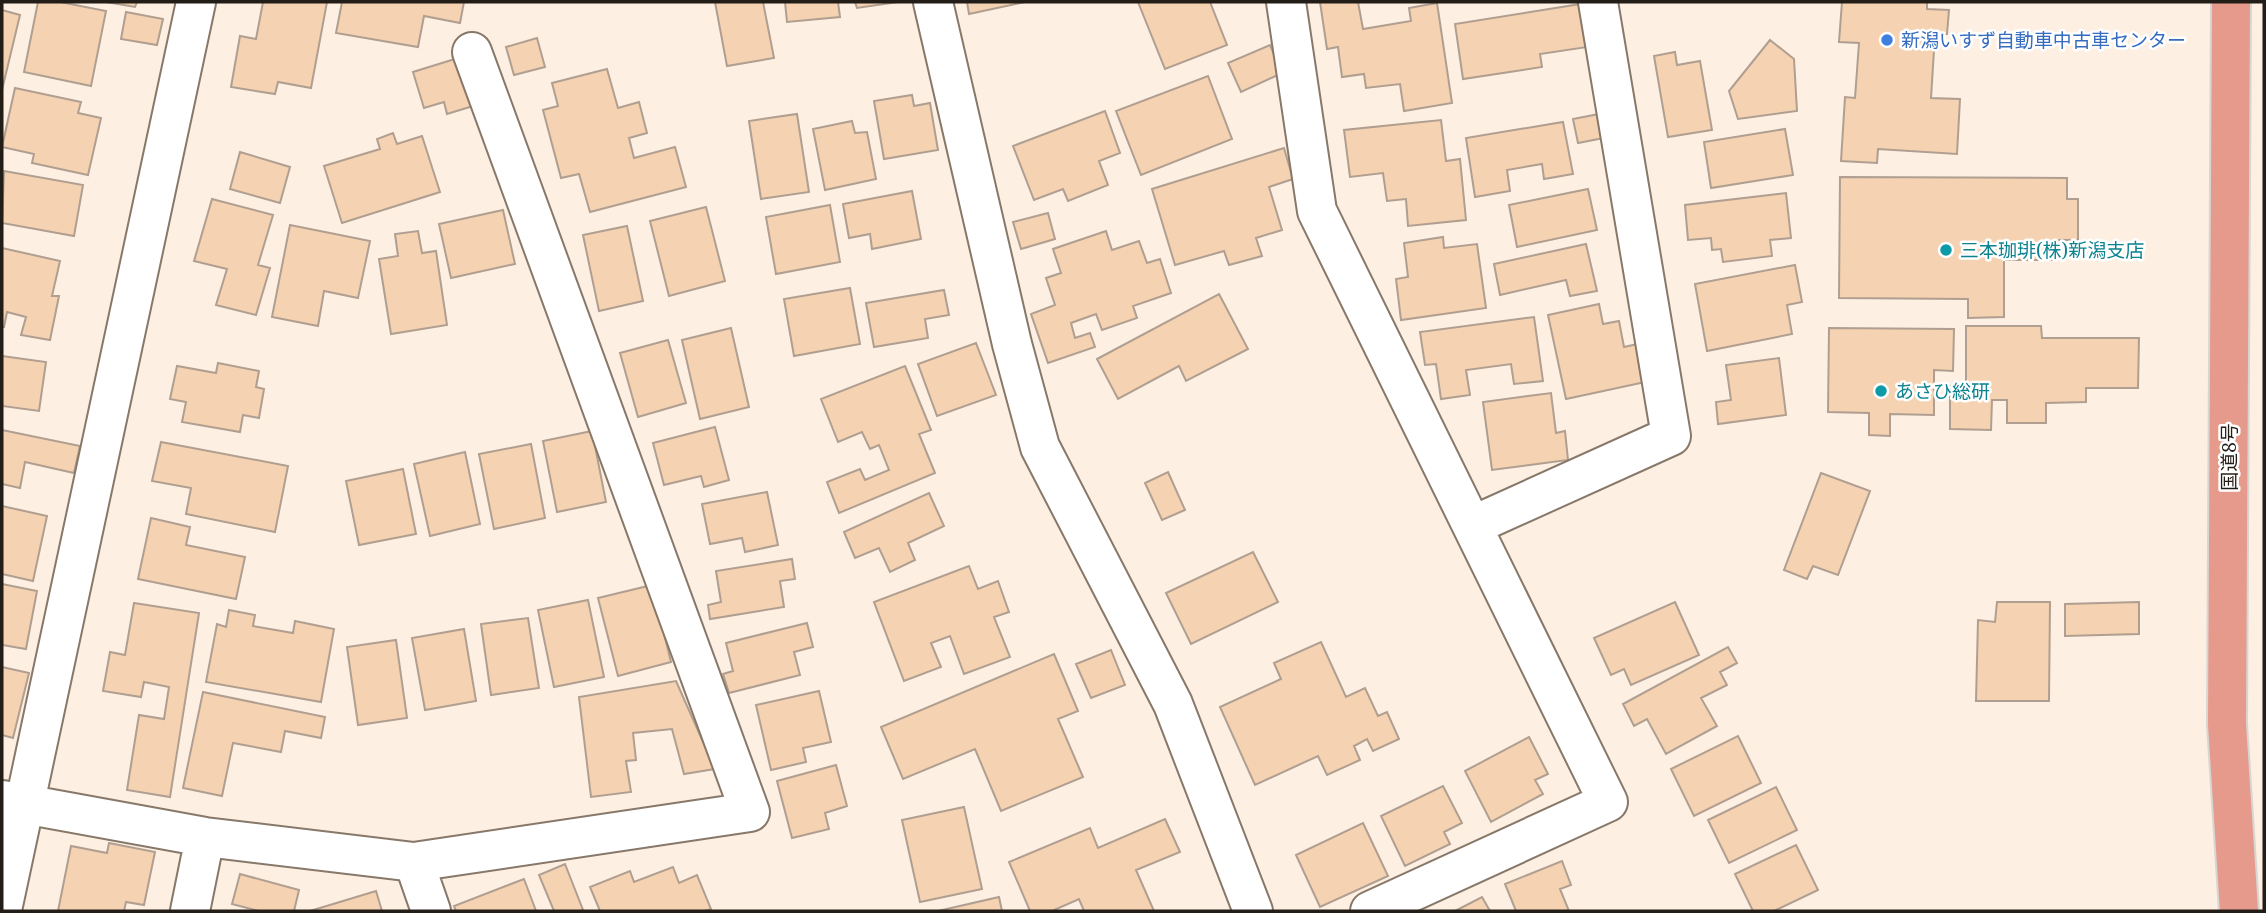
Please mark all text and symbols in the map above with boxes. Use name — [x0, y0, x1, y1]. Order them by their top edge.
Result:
place label: 新潟いすず自動車中古車センター — [1901, 27, 2186, 53]
marker: 新潟いすず自動車中古車センター — [1879, 32, 1895, 48]
place label: 三本珈琲(株)新潟支店 — [1960, 237, 2144, 263]
marker: 三本珈琲(株)新潟支店 — [1938, 242, 1954, 258]
place label: あさひ総研 — [1895, 378, 1990, 404]
marker: あさひ総研 — [1873, 383, 1889, 399]
street label: 国道8号 — [2216, 423, 2242, 491]

